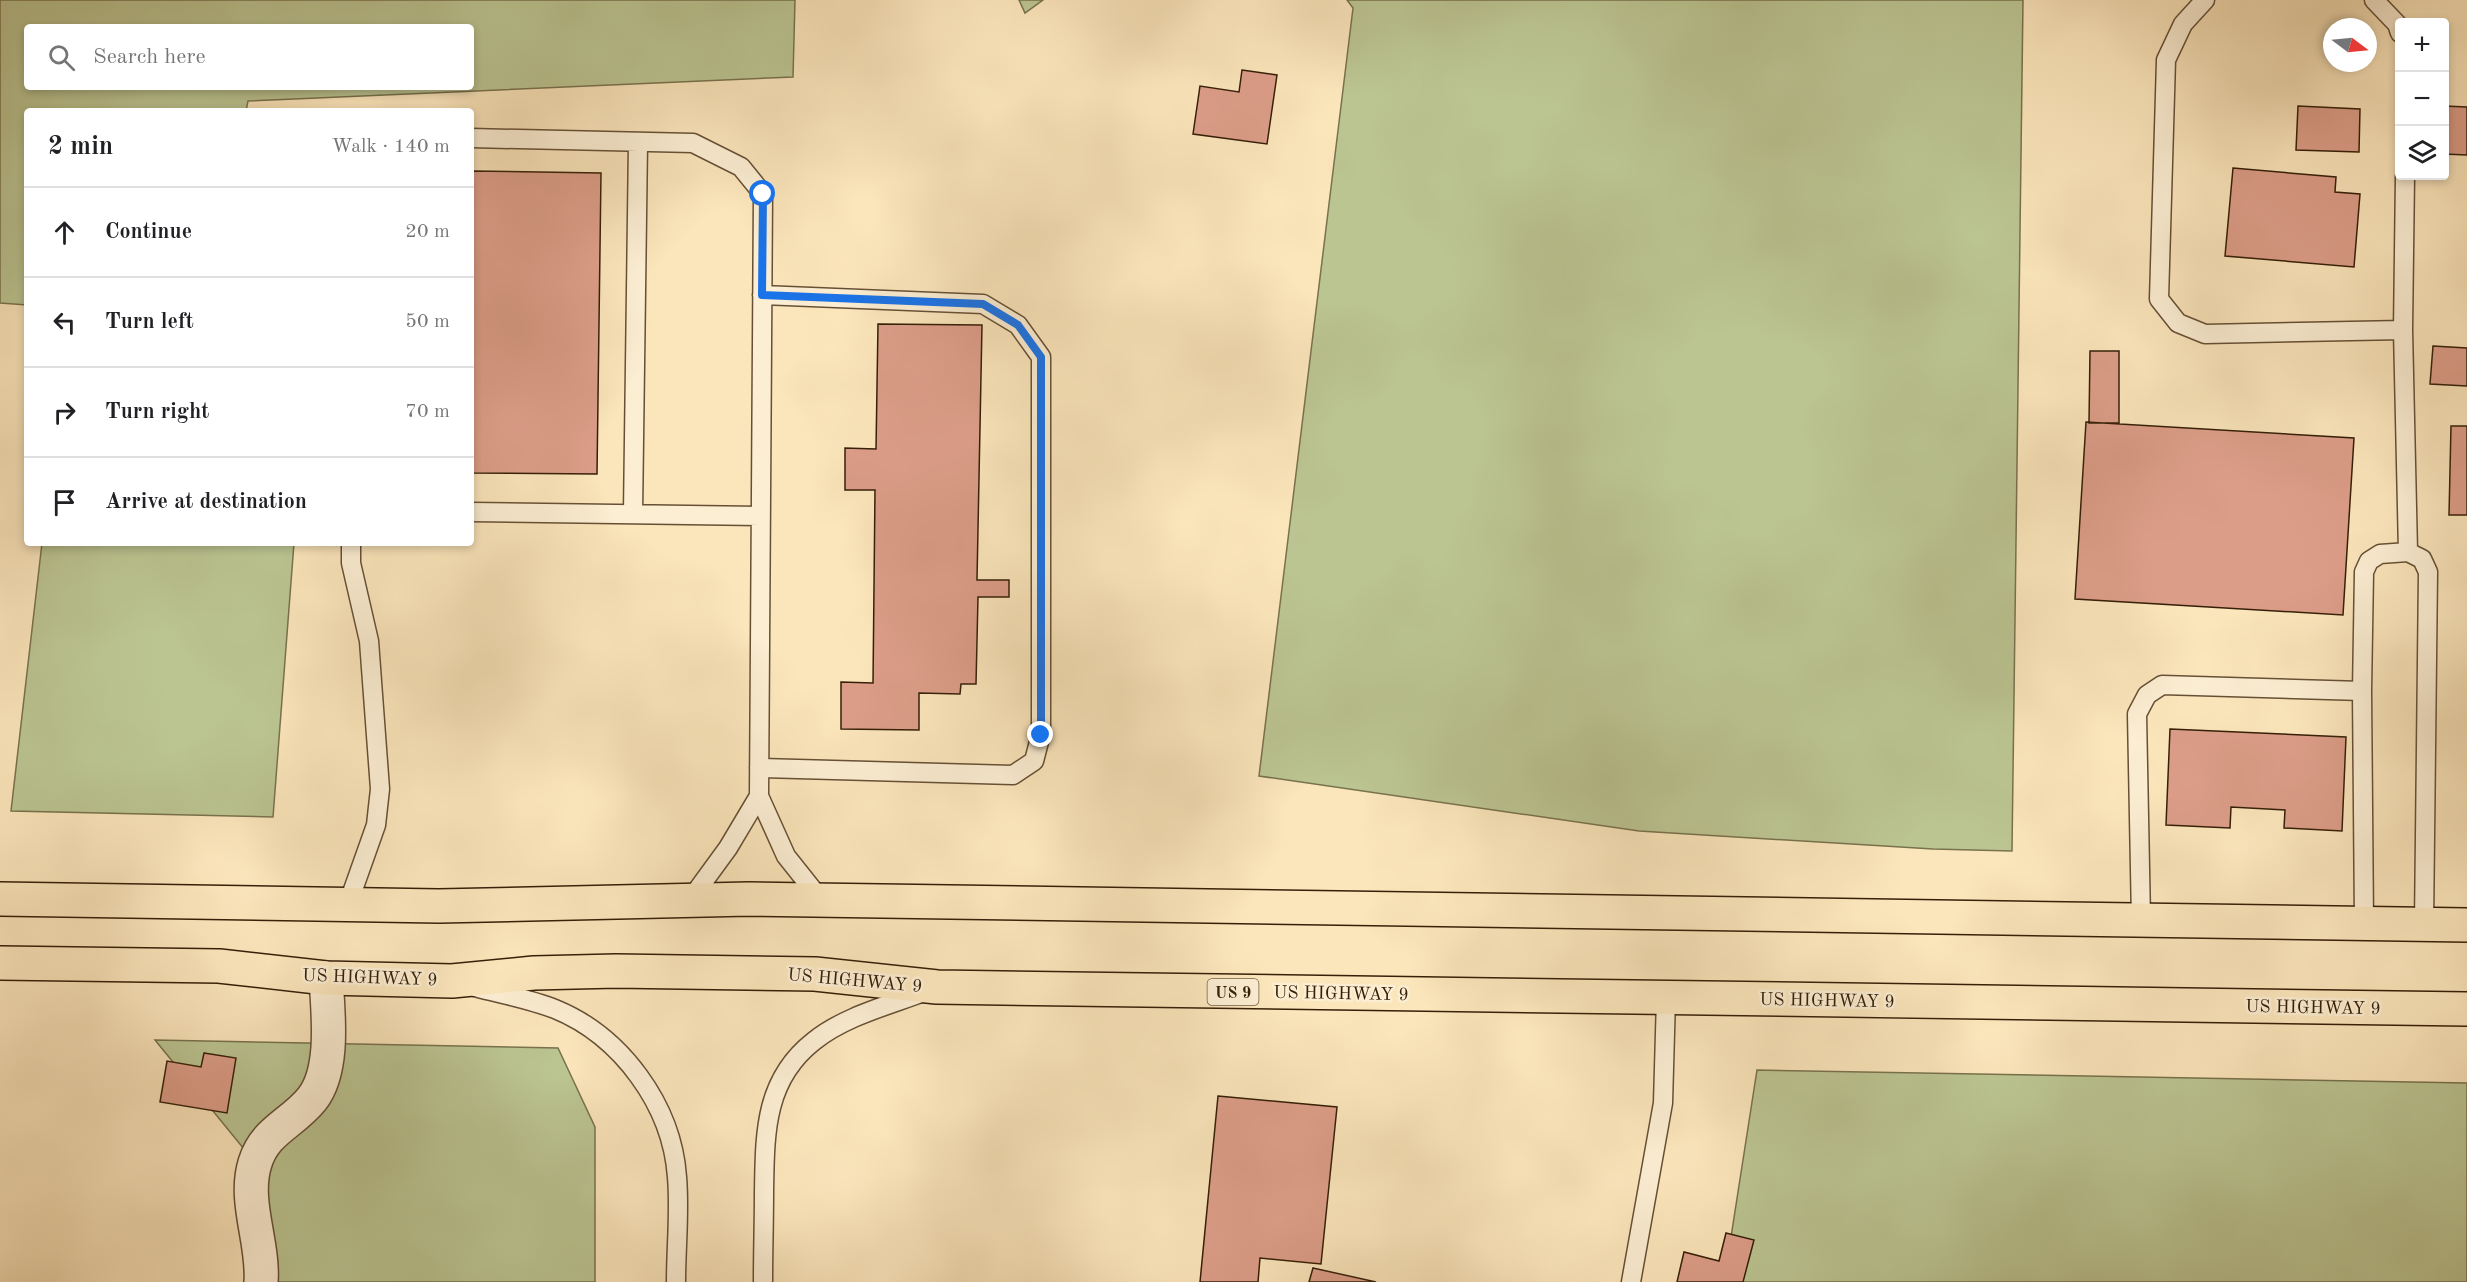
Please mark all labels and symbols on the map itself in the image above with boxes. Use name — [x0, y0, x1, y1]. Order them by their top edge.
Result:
north arrow — [2323, 18, 2377, 72]
route start — [749, 180, 775, 206]
route end — [1027, 721, 1053, 747]
street label: US HIGHWAY 9 — [787, 966, 923, 996]
street label: US HIGHWAY 9 — [302, 967, 438, 989]
road number: US 9 — [1208, 979, 1258, 1005]
street label: US HIGHWAY 9 — [1273, 984, 1409, 1004]
street label: US HIGHWAY 9 — [1759, 991, 1895, 1011]
street label: US HIGHWAY 9 — [2245, 998, 2381, 1018]

